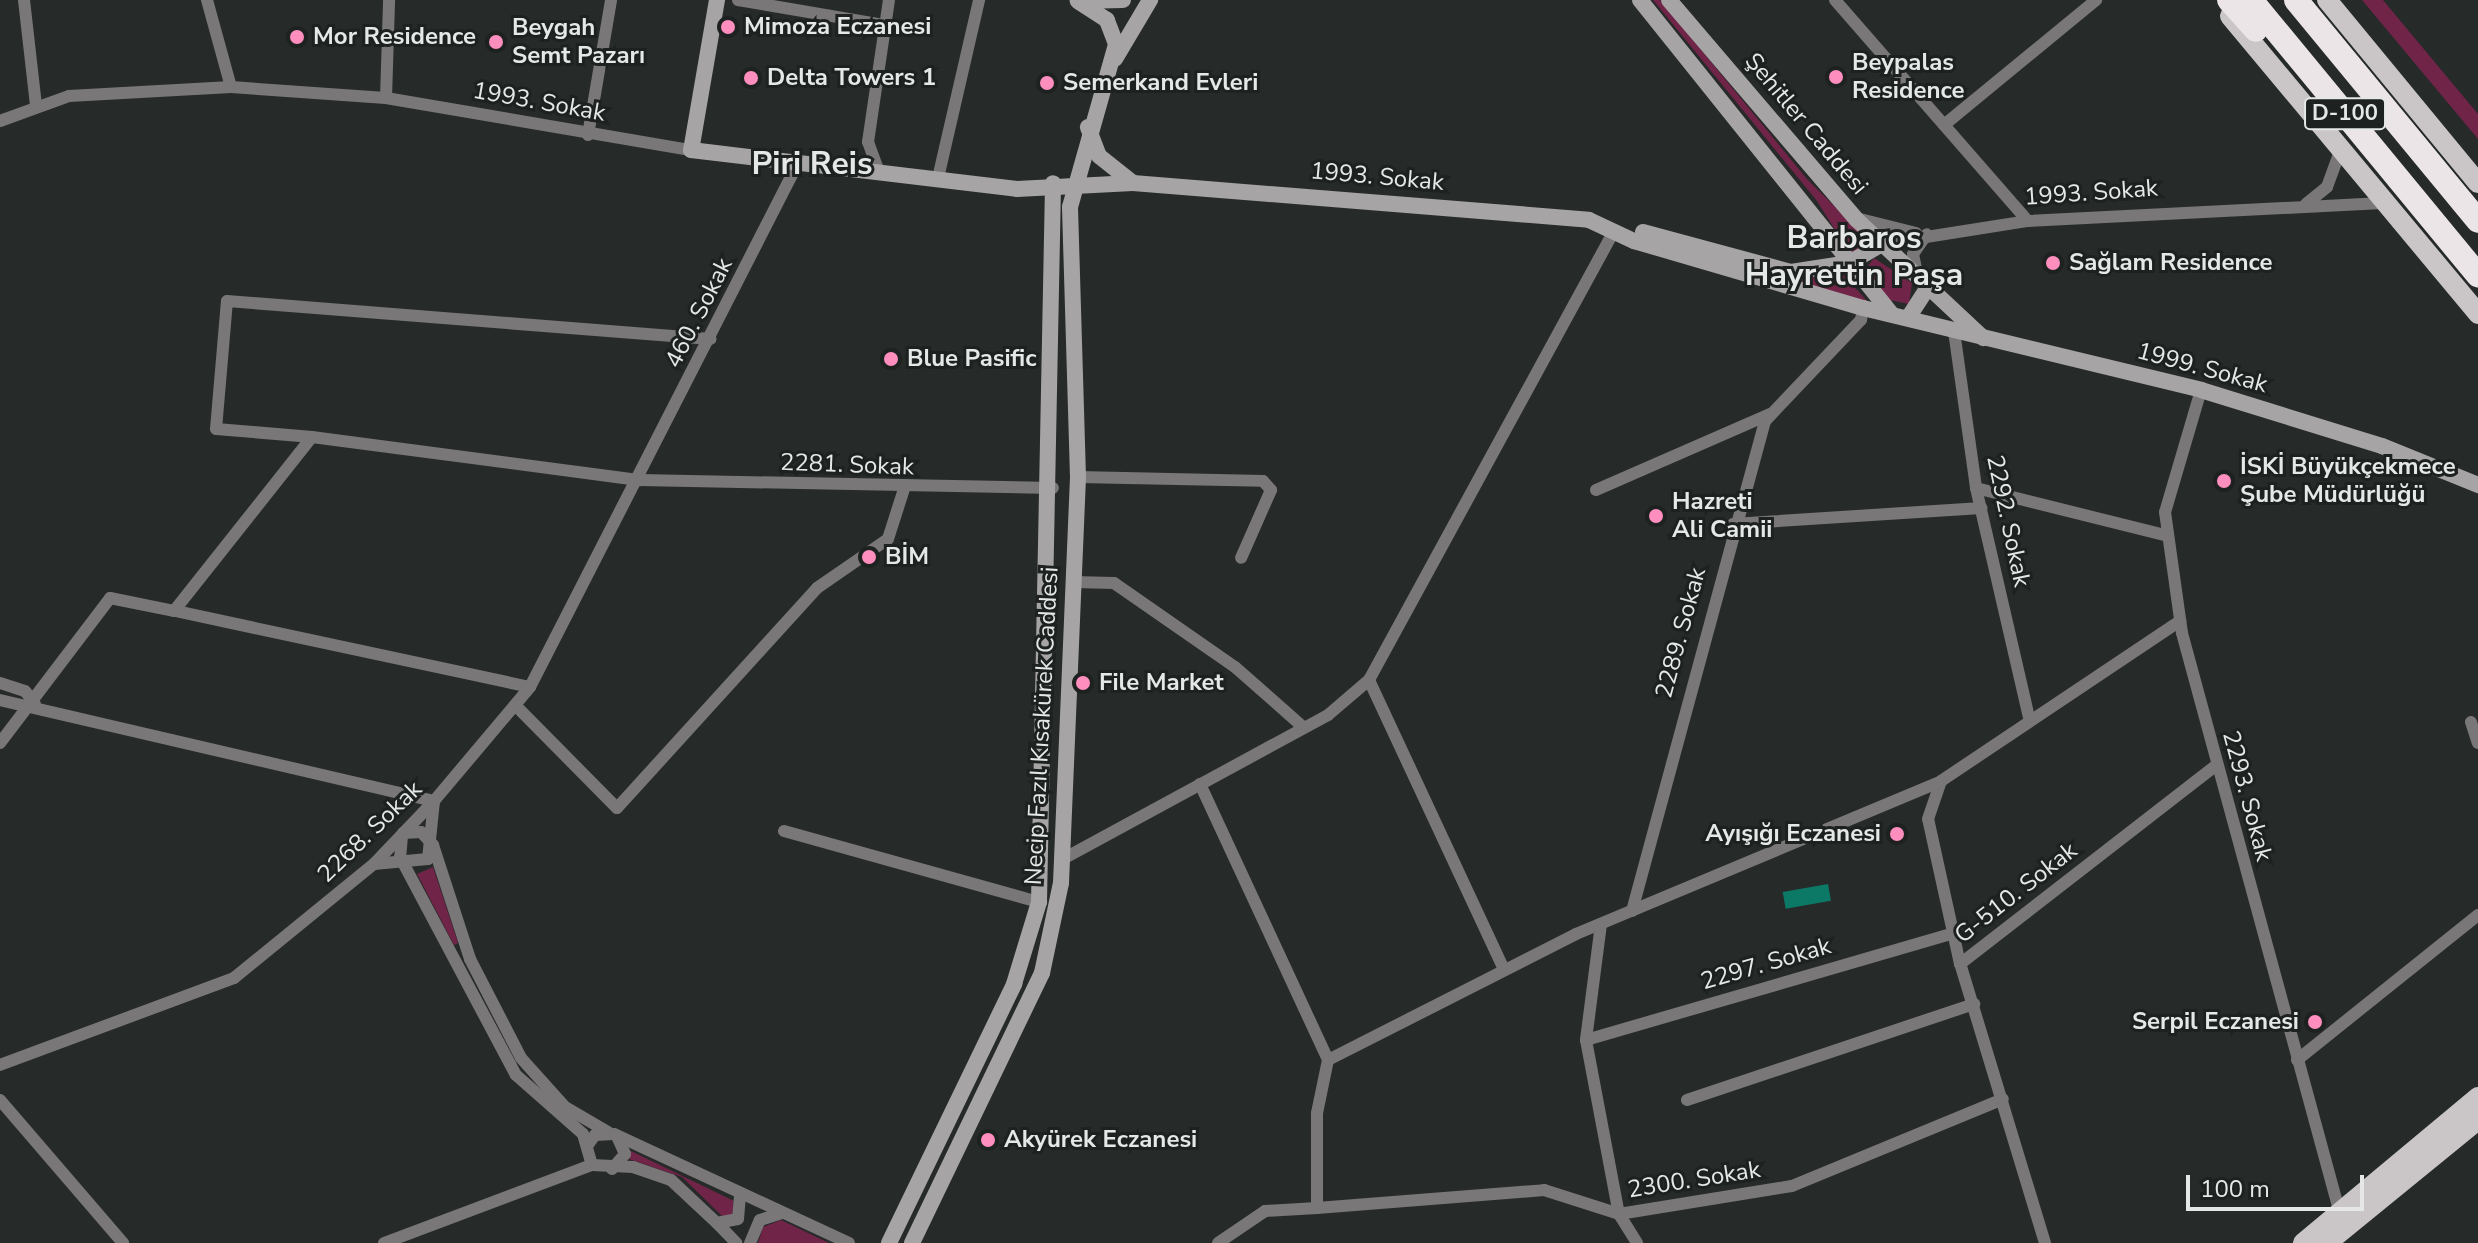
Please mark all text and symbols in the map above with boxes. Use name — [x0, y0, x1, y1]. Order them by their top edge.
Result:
place label: Mimoza Eczanesi — [744, 13, 931, 41]
place label: Beygah Semt Pazarı — [512, 14, 645, 70]
marker: Mimoza Eczanesi — [719, 18, 737, 36]
place label: Mor Residence — [313, 23, 476, 51]
marker: Mor Residence — [288, 28, 306, 46]
marker: Beygah Semt Pazarı — [487, 33, 505, 51]
street label: Şehitler Caddesi — [1738, 47, 1874, 201]
place label: Beypalas Residence — [1852, 49, 1965, 105]
place label: Delta Towers 1 — [767, 64, 936, 92]
marker: Beypalas Residence — [1827, 68, 1845, 86]
marker: Delta Towers 1 — [742, 69, 760, 87]
place label: Semerkand Evleri — [1063, 69, 1258, 97]
marker: Semerkand Evleri — [1038, 74, 1056, 92]
street label: 1993. Sokak — [471, 76, 607, 128]
road number: D-100 — [2303, 96, 2387, 132]
district label: Piri Reis — [751, 145, 873, 183]
street label: 1993. Sokak — [1309, 157, 1445, 197]
street label: 1993. Sokak — [2023, 174, 2159, 212]
district label: Barbaros Hayrettin Paşa — [1745, 220, 1963, 295]
place label: Sağlam Residence — [2069, 249, 2273, 277]
street label: 460. Sokak — [659, 253, 739, 373]
marker: Sağlam Residence — [2044, 254, 2062, 272]
street label: 1999. Sokak — [2134, 337, 2270, 399]
place label: Blue Pasific — [907, 345, 1037, 373]
marker: Blue Pasific — [882, 350, 900, 368]
street label: 2281. Sokak — [780, 448, 914, 482]
street label: 2292. Sokak — [1980, 452, 2036, 590]
place label: İSKİ Büyükçekmece Şube Müdürlüğü — [2240, 453, 2456, 509]
marker: İSKİ Büyükçekmece Şube Müdürlüğü — [2215, 472, 2233, 490]
place label: Hazreti Ali Camii — [1672, 488, 1772, 544]
marker: Hazreti Ali Camii — [1647, 507, 1665, 525]
place label: BİM — [885, 543, 929, 571]
marker: BİM — [860, 548, 878, 566]
street label: 2289. Sokak — [1650, 565, 1712, 701]
street label: Necip Fazıl Kısakürek Caddesi — [1019, 566, 1065, 886]
place label: File Market — [1099, 669, 1224, 697]
marker: File Market — [1074, 674, 1092, 692]
street label: 2293. Sokak — [2216, 728, 2278, 864]
street label: 2268. Sokak — [312, 775, 428, 889]
place label: Ayışığı Eczanesi — [1705, 820, 1881, 848]
marker: Ayışığı Eczanesi — [1888, 825, 1906, 843]
street label: G-510. Sokak — [1949, 836, 2083, 950]
street label: 2297. Sokak — [1698, 932, 1834, 996]
place label: Serpil Eczanesi — [2132, 1008, 2299, 1036]
marker: Serpil Eczanesi — [2306, 1013, 2324, 1031]
place label: Akyürek Eczanesi — [1004, 1126, 1197, 1154]
marker: Akyürek Eczanesi — [979, 1131, 997, 1149]
street label: 2300. Sokak — [1626, 1155, 1762, 1205]
scale bar — [2190, 1159, 2368, 1209]
text: 100 m — [2200, 1173, 2270, 1205]

